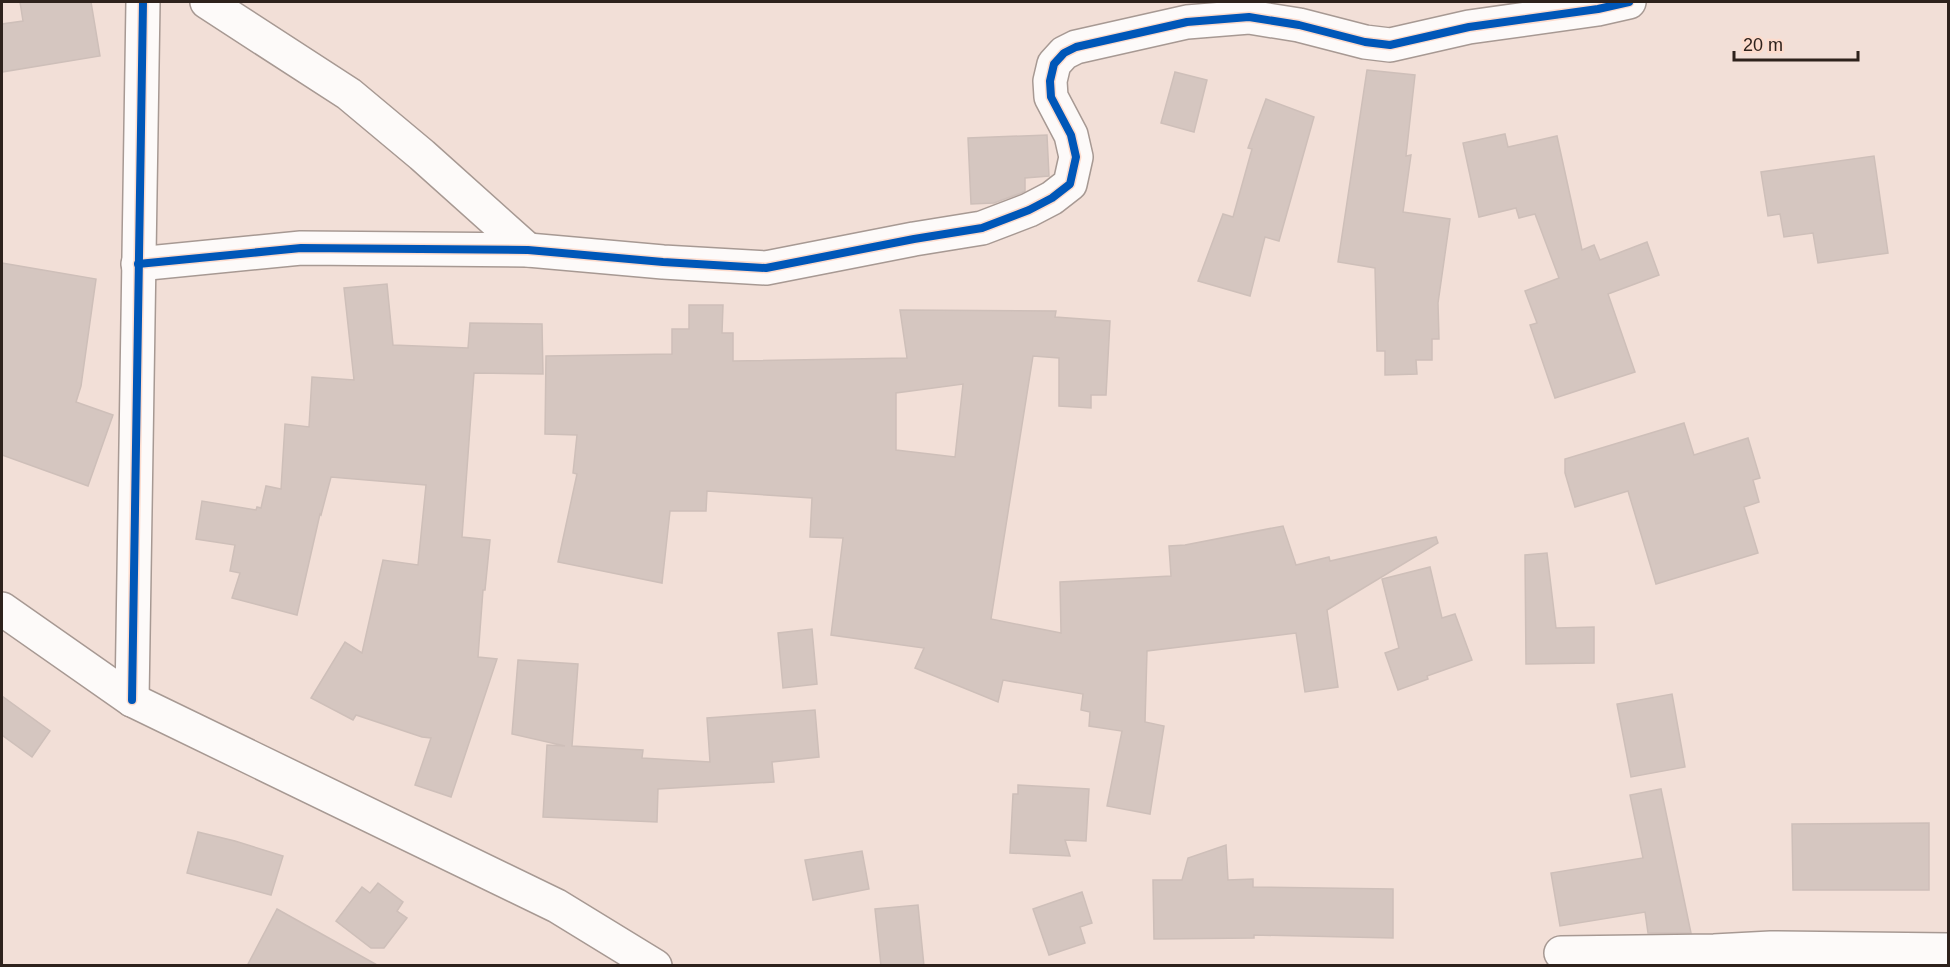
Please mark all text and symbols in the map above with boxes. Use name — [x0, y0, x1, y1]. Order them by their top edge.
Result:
scale bar — [1734, 24, 1858, 62]
text: 20 m — [1743, 35, 1783, 55]

